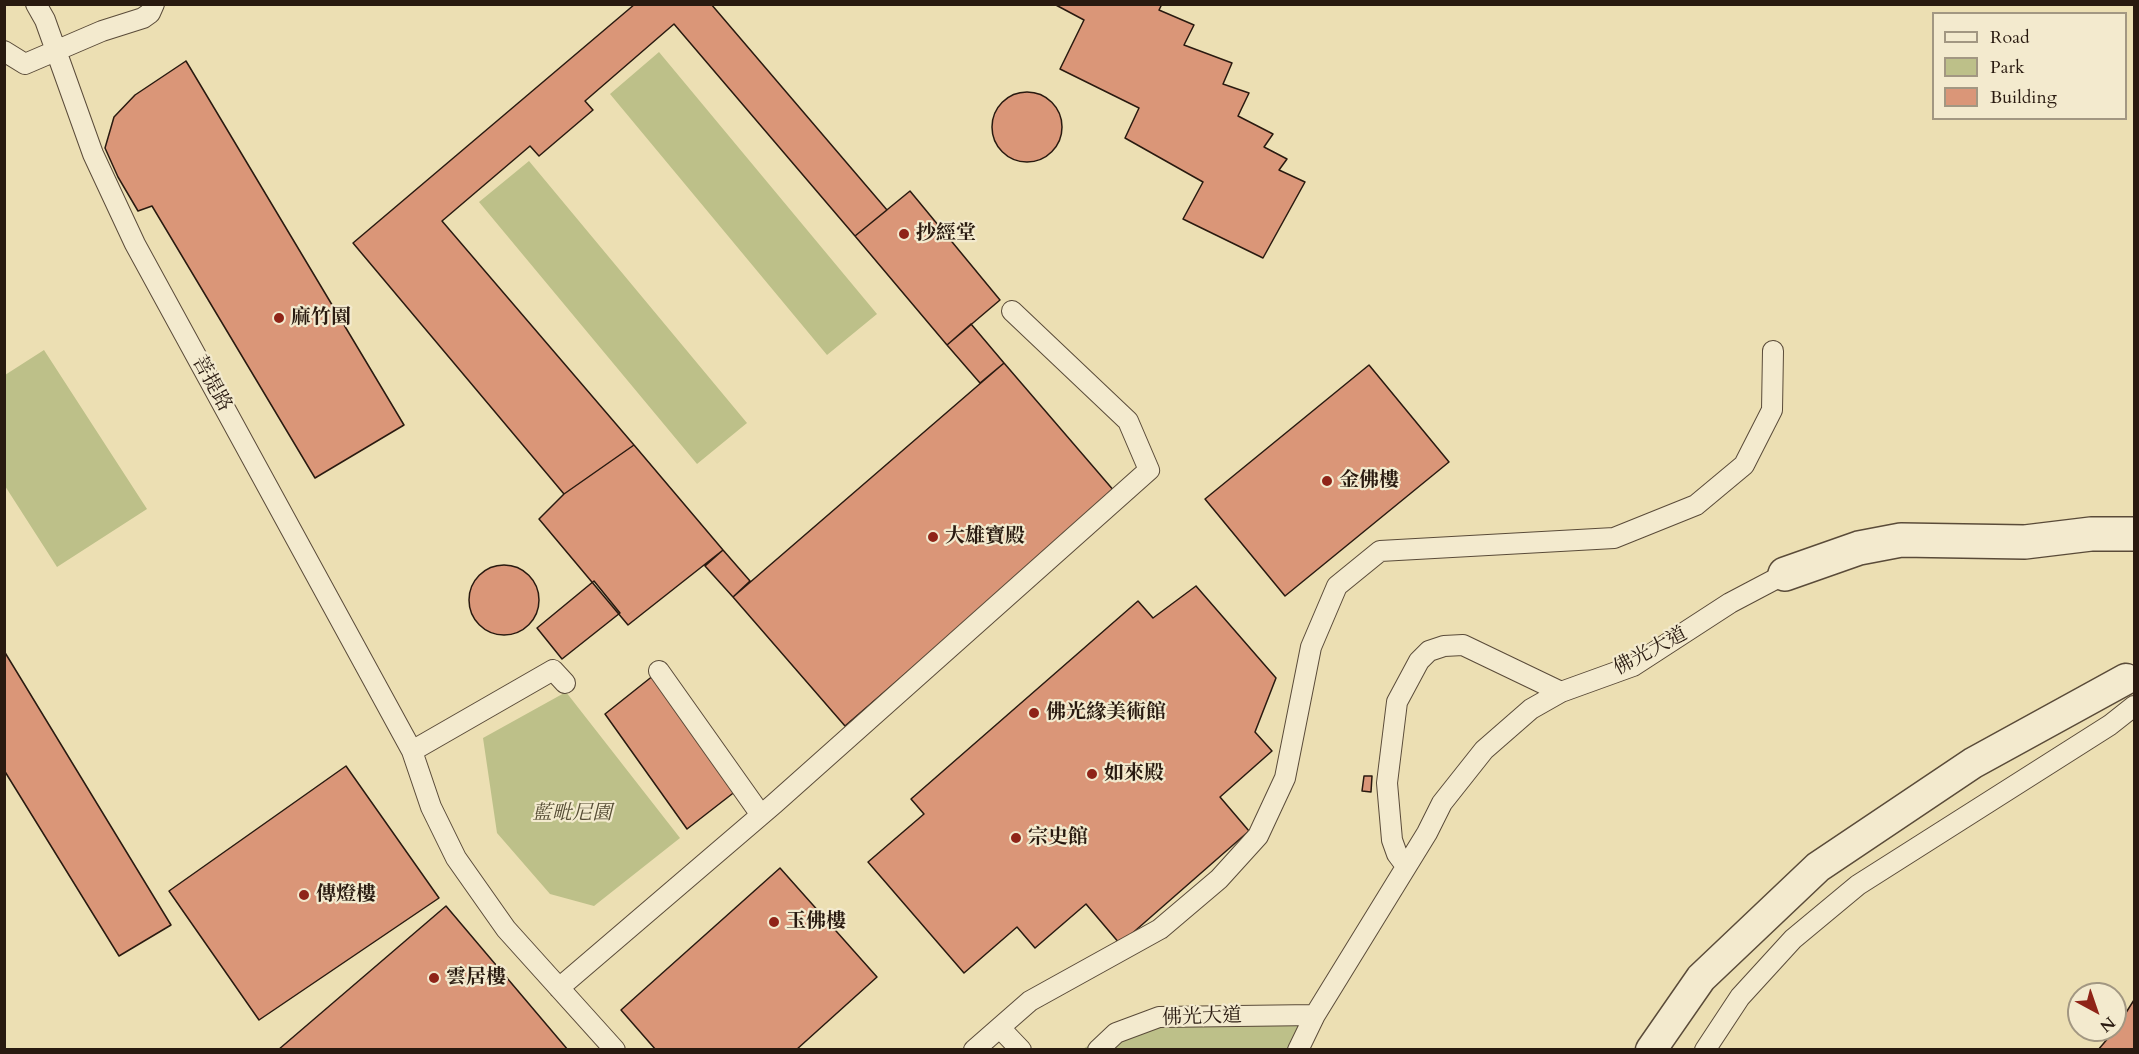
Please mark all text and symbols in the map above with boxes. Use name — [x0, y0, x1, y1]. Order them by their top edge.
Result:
legend — [1932, 12, 2127, 120]
text: Road — [1990, 25, 2030, 50]
text: Park — [1990, 55, 2025, 80]
text: Building — [1990, 85, 2057, 110]
place label: 抄經堂 — [916, 222, 976, 246]
marker: 抄經堂 — [897, 227, 911, 241]
place label: 麻竹園 — [291, 306, 351, 330]
marker: 麻竹園 — [272, 311, 286, 325]
street label: 菩提路 — [186, 352, 236, 416]
place label: 金佛樓 — [1339, 469, 1399, 493]
marker: 金佛樓 — [1320, 474, 1334, 488]
place label: 大雄寶殿 — [945, 525, 1025, 549]
marker: 大雄寶殿 — [926, 530, 940, 544]
street label: 佛光大道 — [1610, 623, 1692, 681]
place label: 佛光緣美術館 — [1046, 701, 1166, 725]
marker: 佛光緣美術館 — [1027, 706, 1041, 720]
place label: 如來殿 — [1104, 762, 1164, 786]
marker: 如來殿 — [1085, 767, 1099, 781]
park label: 藍毗尼園 — [532, 802, 612, 826]
place label: 宗史館 — [1028, 826, 1088, 850]
marker: 宗史館 — [1009, 831, 1023, 845]
place label: 傳燈樓 — [316, 883, 376, 907]
marker: 傳燈樓 — [297, 888, 311, 902]
place label: 玉佛樓 — [786, 910, 846, 934]
marker: 玉佛樓 — [767, 915, 781, 929]
place label: 雲居樓 — [446, 966, 506, 990]
marker: 雲居樓 — [427, 971, 441, 985]
north arrow — [2067, 982, 2127, 1042]
street label: 佛光大道 — [1162, 1005, 1242, 1031]
text: N — [2095, 1011, 2120, 1037]

